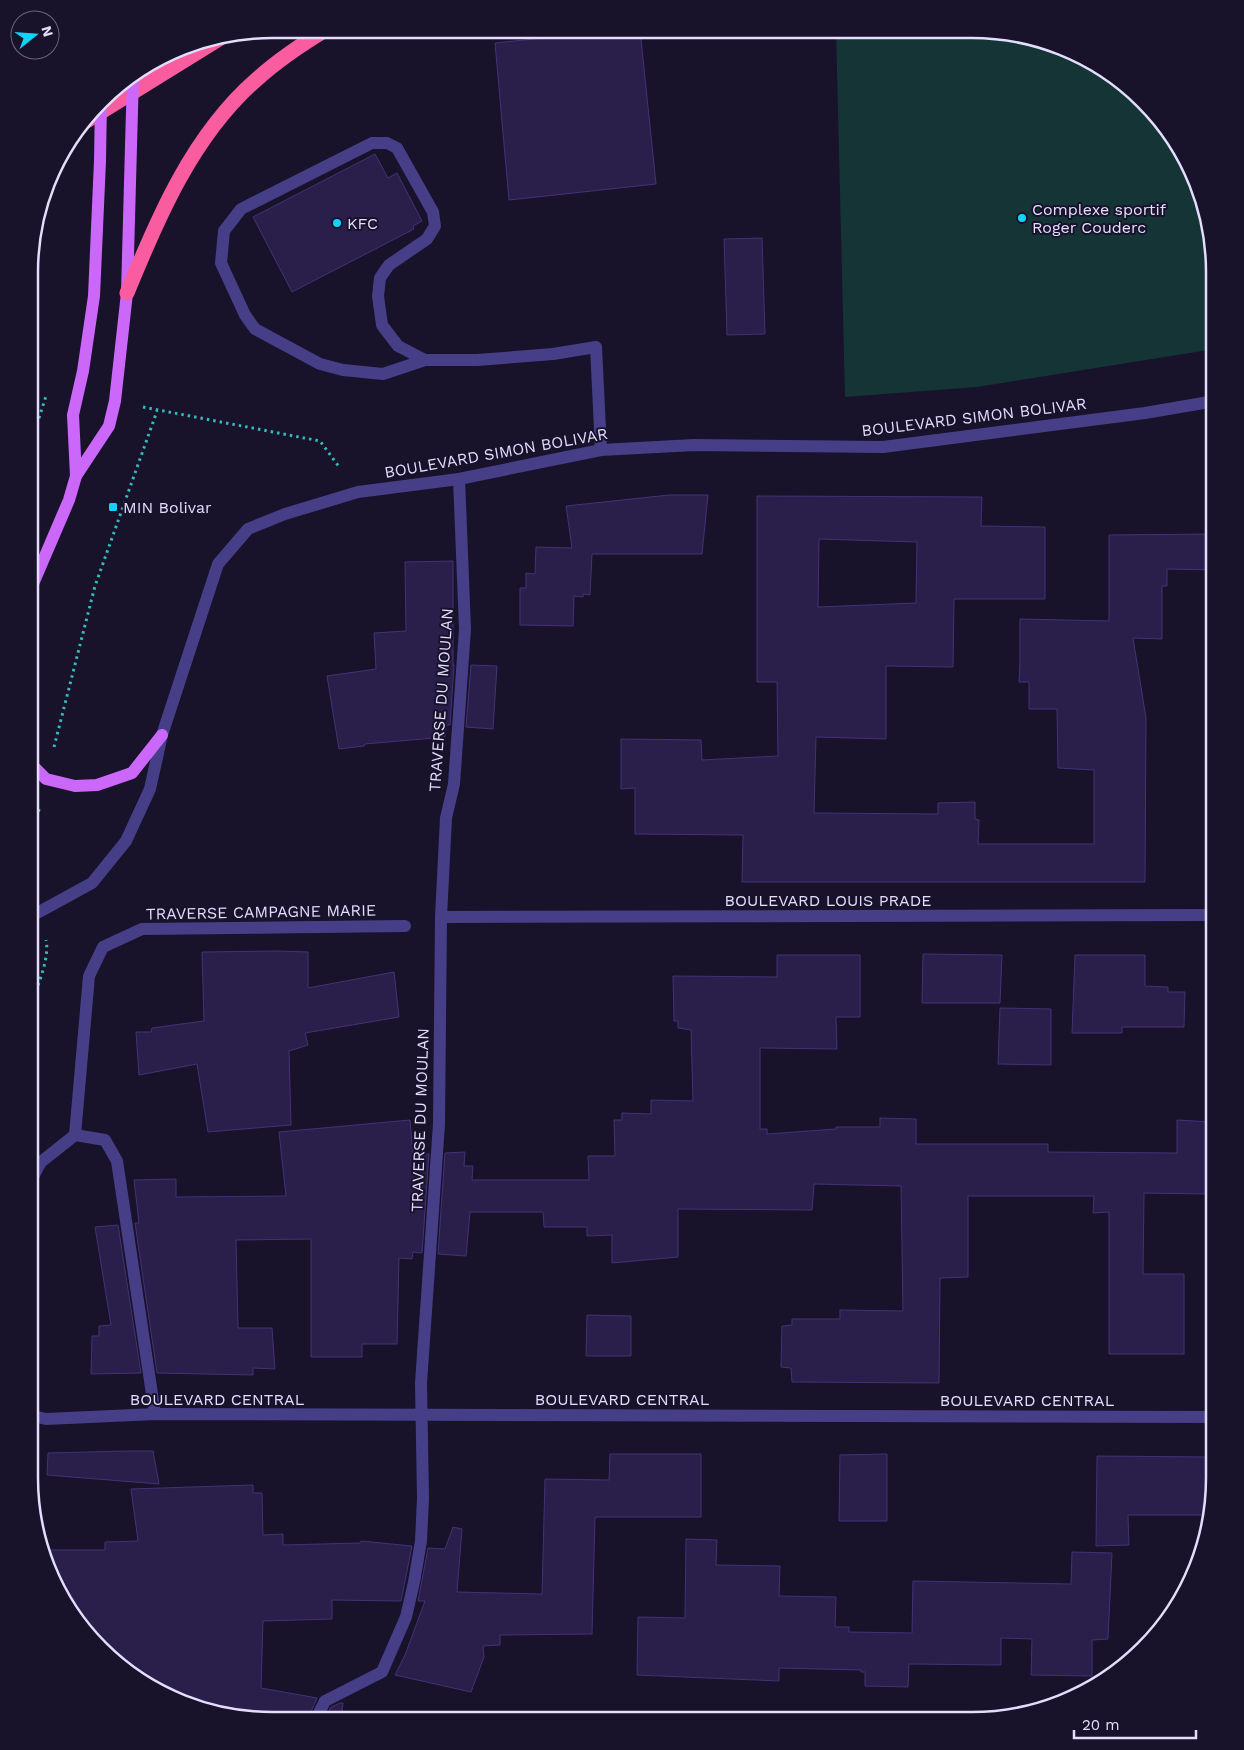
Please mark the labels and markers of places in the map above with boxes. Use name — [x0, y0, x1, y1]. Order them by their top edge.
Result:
place label: Complexe sportif Roger Couderc — [1032, 200, 1167, 237]
marker: Complexe sportif Roger Couderc — [1016, 212, 1028, 224]
place label: KFC — [347, 214, 378, 233]
marker: KFC — [331, 217, 343, 229]
place label: MIN Bolivar — [123, 498, 212, 517]
marker: MIN Bolivar — [107, 501, 119, 513]

